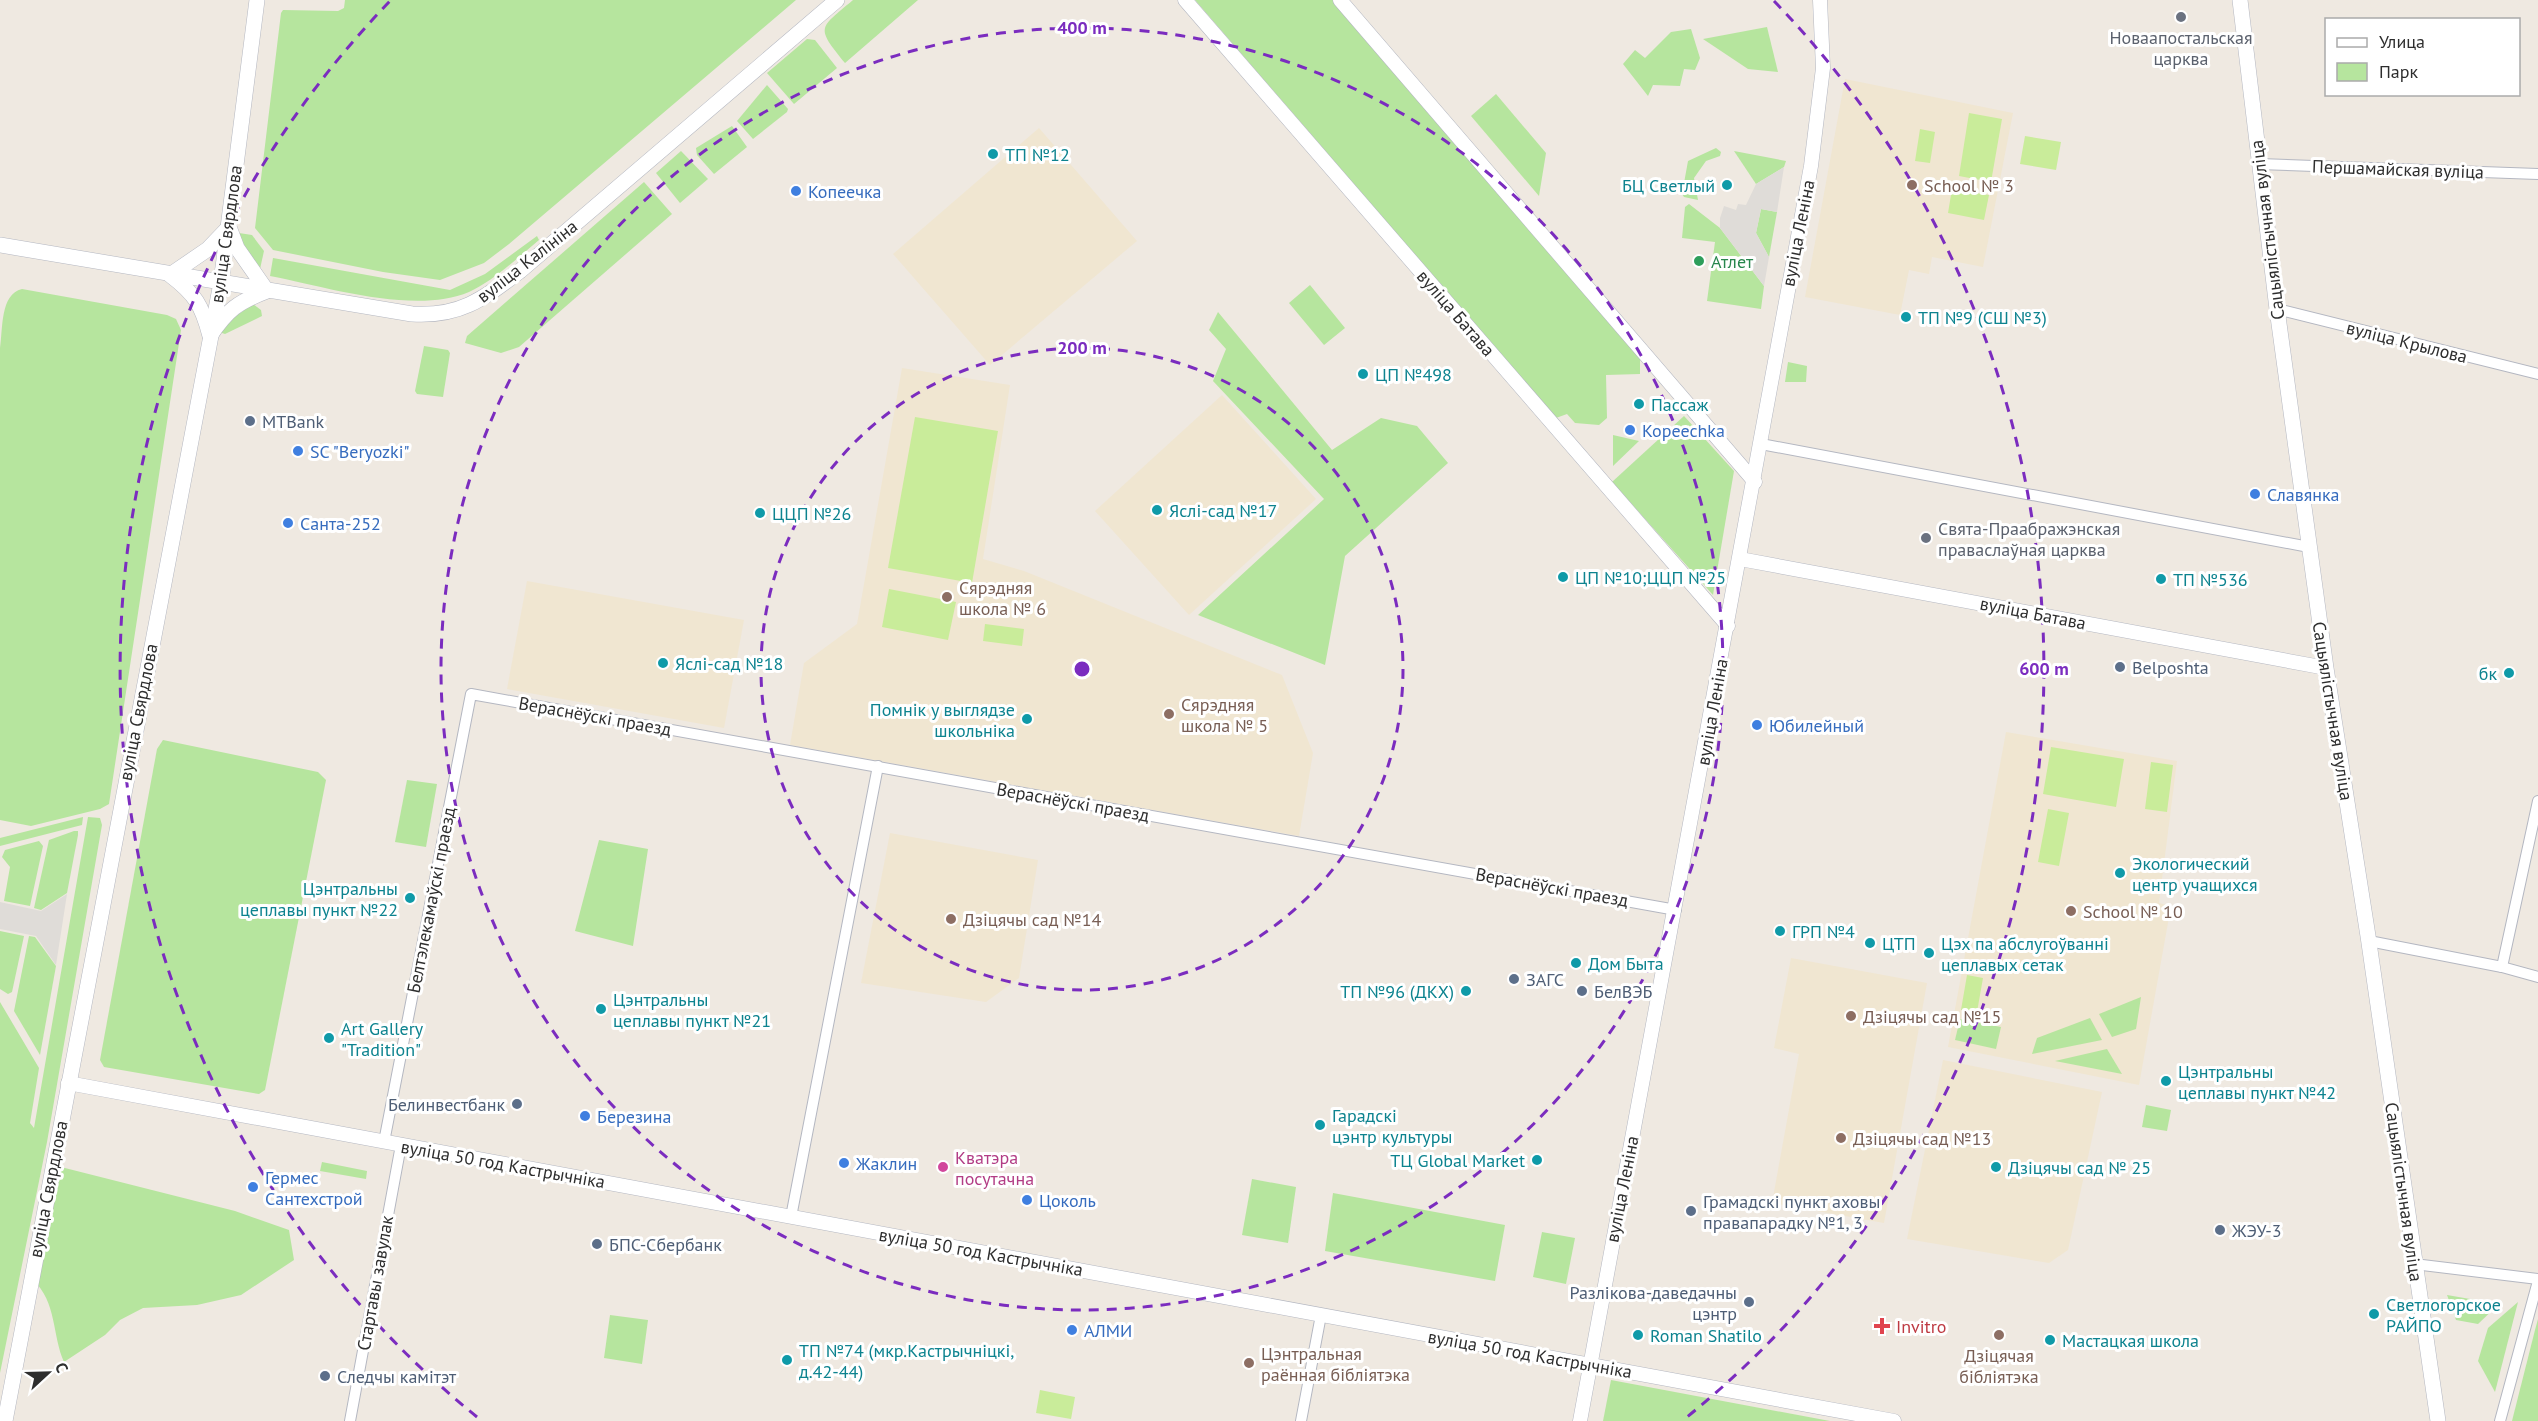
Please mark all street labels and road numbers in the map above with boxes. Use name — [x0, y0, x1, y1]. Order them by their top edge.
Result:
street label: Сацыялістычная вуліца — [2245, 139, 2289, 321]
street label: Першамайская вуліца — [2312, 155, 2484, 183]
street label: вуліца Свярдлова — [205, 164, 247, 304]
street label: вуліца Леніна — [1776, 178, 1820, 288]
street label: вуліца Калініна — [472, 215, 582, 307]
street label: вуліца Батава — [1412, 265, 1500, 361]
street label: вуліца Крылова — [2344, 316, 2470, 368]
street label: вуліца Батава — [1978, 591, 2088, 635]
street label: Сацыялістычная вуліца — [2307, 620, 2359, 802]
street label: вуліца Свярдлова — [113, 642, 163, 782]
street label: вуліца Леніна — [1691, 657, 1733, 767]
street label: Вераснёўскі праезд — [517, 691, 673, 741]
street label: Вераснёўскі праезд — [995, 777, 1151, 827]
street label: Белтэлекамаўскі праезд — [402, 805, 460, 995]
street label: Вераснёўскі праезд — [1474, 862, 1630, 912]
street label: Сацыялістычная вуліца — [2380, 1101, 2428, 1283]
street label: вуліца Свярдлова — [23, 1119, 73, 1259]
street label: вуліца Леніна — [1600, 1134, 1644, 1244]
street label: вуліца 50 год Кастрычніка — [399, 1135, 607, 1193]
street label: Стартавы завулак — [352, 1213, 398, 1352]
street label: вуліца 50 год Кастрычніка — [877, 1223, 1085, 1281]
street label: вуліца 50 год Кастрычніка — [1426, 1325, 1634, 1383]

